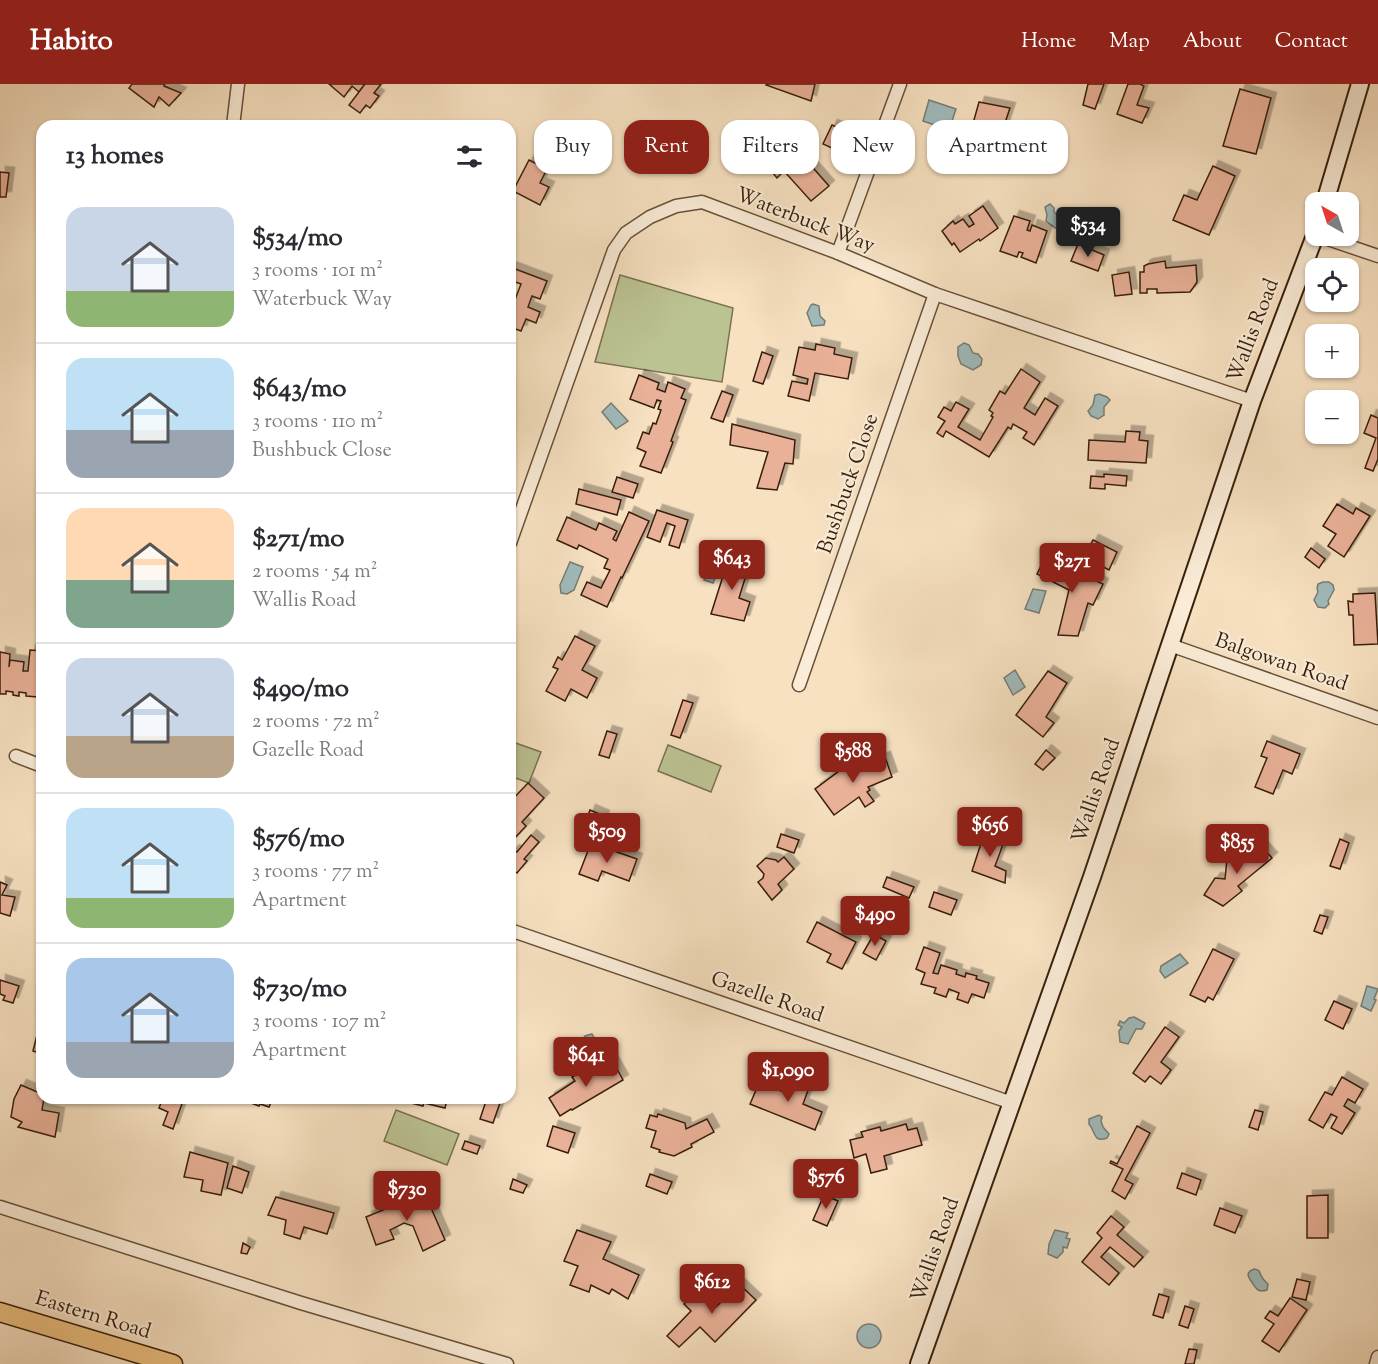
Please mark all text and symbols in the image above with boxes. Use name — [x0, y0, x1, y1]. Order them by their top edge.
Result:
text: Habito — [30, 22, 113, 62]
text: Home — [1021, 27, 1076, 57]
text: Map — [1109, 27, 1150, 57]
text: About — [1183, 27, 1242, 57]
text: Contact — [1275, 27, 1348, 57]
chip: Buy — [534, 120, 612, 174]
chip: Rent — [624, 120, 709, 174]
chip: Filters — [721, 120, 819, 174]
chip: New — [831, 120, 915, 174]
chip: Apartment — [927, 120, 1068, 174]
text: 13 homes — [66, 138, 164, 175]
icon: filters — [453, 140, 486, 173]
street label: Waterbuck Way — [731, 181, 880, 262]
north arrow — [1305, 192, 1359, 246]
map controls — [1305, 192, 1359, 444]
pin: $534 — [1052, 207, 1124, 258]
text: $534 — [1070, 212, 1106, 241]
text: $534/mo — [252, 220, 343, 257]
icon: home — [114, 231, 186, 303]
text: 3 rooms · 101 m² — [252, 257, 383, 286]
button: locate — [1305, 258, 1359, 312]
street label: Wallis Road — [1220, 274, 1288, 387]
text: Waterbuck Way — [252, 286, 392, 315]
button: + — [1305, 324, 1359, 378]
text: $643/mo — [252, 371, 346, 408]
icon: home — [114, 382, 186, 454]
button: − — [1305, 390, 1359, 444]
text: 3 rooms · 110 m² — [252, 408, 383, 437]
street label: Bushbuck Close — [811, 410, 887, 558]
text: Bushbuck Close — [252, 437, 392, 466]
text: $271/mo — [252, 521, 344, 558]
icon: home — [114, 532, 186, 604]
pin: $643 — [696, 540, 768, 591]
pin: $271 — [1036, 543, 1108, 594]
text: $643 — [713, 545, 751, 574]
text: $271 — [1054, 548, 1090, 577]
text: 2 rooms · 54 m² — [252, 558, 377, 587]
text: Wallis Road — [252, 587, 356, 616]
street label: Balgowan Road — [1210, 626, 1352, 700]
text: $490/mo — [252, 671, 349, 708]
icon: home — [114, 682, 186, 754]
text: 2 rooms · 72 m² — [252, 708, 380, 737]
pin: $588 — [817, 733, 889, 784]
street label: Wallis Road — [1065, 734, 1129, 848]
text: Gazelle Road — [252, 737, 364, 766]
text: $588 — [834, 738, 872, 767]
pin: $656 — [954, 807, 1026, 858]
text: $656 — [971, 812, 1009, 841]
pin: $509 — [571, 813, 643, 864]
text: $509 — [588, 818, 626, 847]
text: $576/mo — [252, 821, 345, 858]
pin: $855 — [1201, 824, 1273, 875]
text: $855 — [1220, 829, 1254, 858]
icon: home — [114, 832, 186, 904]
text: 3 rooms · 77 m² — [252, 858, 379, 887]
text: Apartment — [252, 887, 347, 916]
pin: $490 — [839, 896, 911, 947]
text: $490 — [855, 901, 895, 930]
street label: Gazelle Road — [707, 965, 828, 1031]
text: $730/mo — [252, 971, 347, 1008]
icon: home — [114, 982, 186, 1054]
text: 3 rooms · 107 m² — [252, 1008, 386, 1037]
text: Apartment — [252, 1037, 347, 1066]
pin: $641 — [550, 1037, 622, 1088]
text: $641 — [567, 1042, 605, 1071]
pin: $1,090 — [739, 1052, 837, 1103]
text: $1,090 — [762, 1057, 814, 1086]
pin: $576 — [790, 1159, 862, 1210]
text: $576 — [807, 1164, 845, 1193]
pin: $730 — [371, 1171, 443, 1222]
text: $730 — [387, 1176, 427, 1205]
street label: Wallis Road — [904, 1193, 968, 1307]
pin: $612 — [676, 1264, 748, 1315]
text: $612 — [694, 1269, 730, 1298]
street label: Eastern Road — [31, 1284, 155, 1348]

